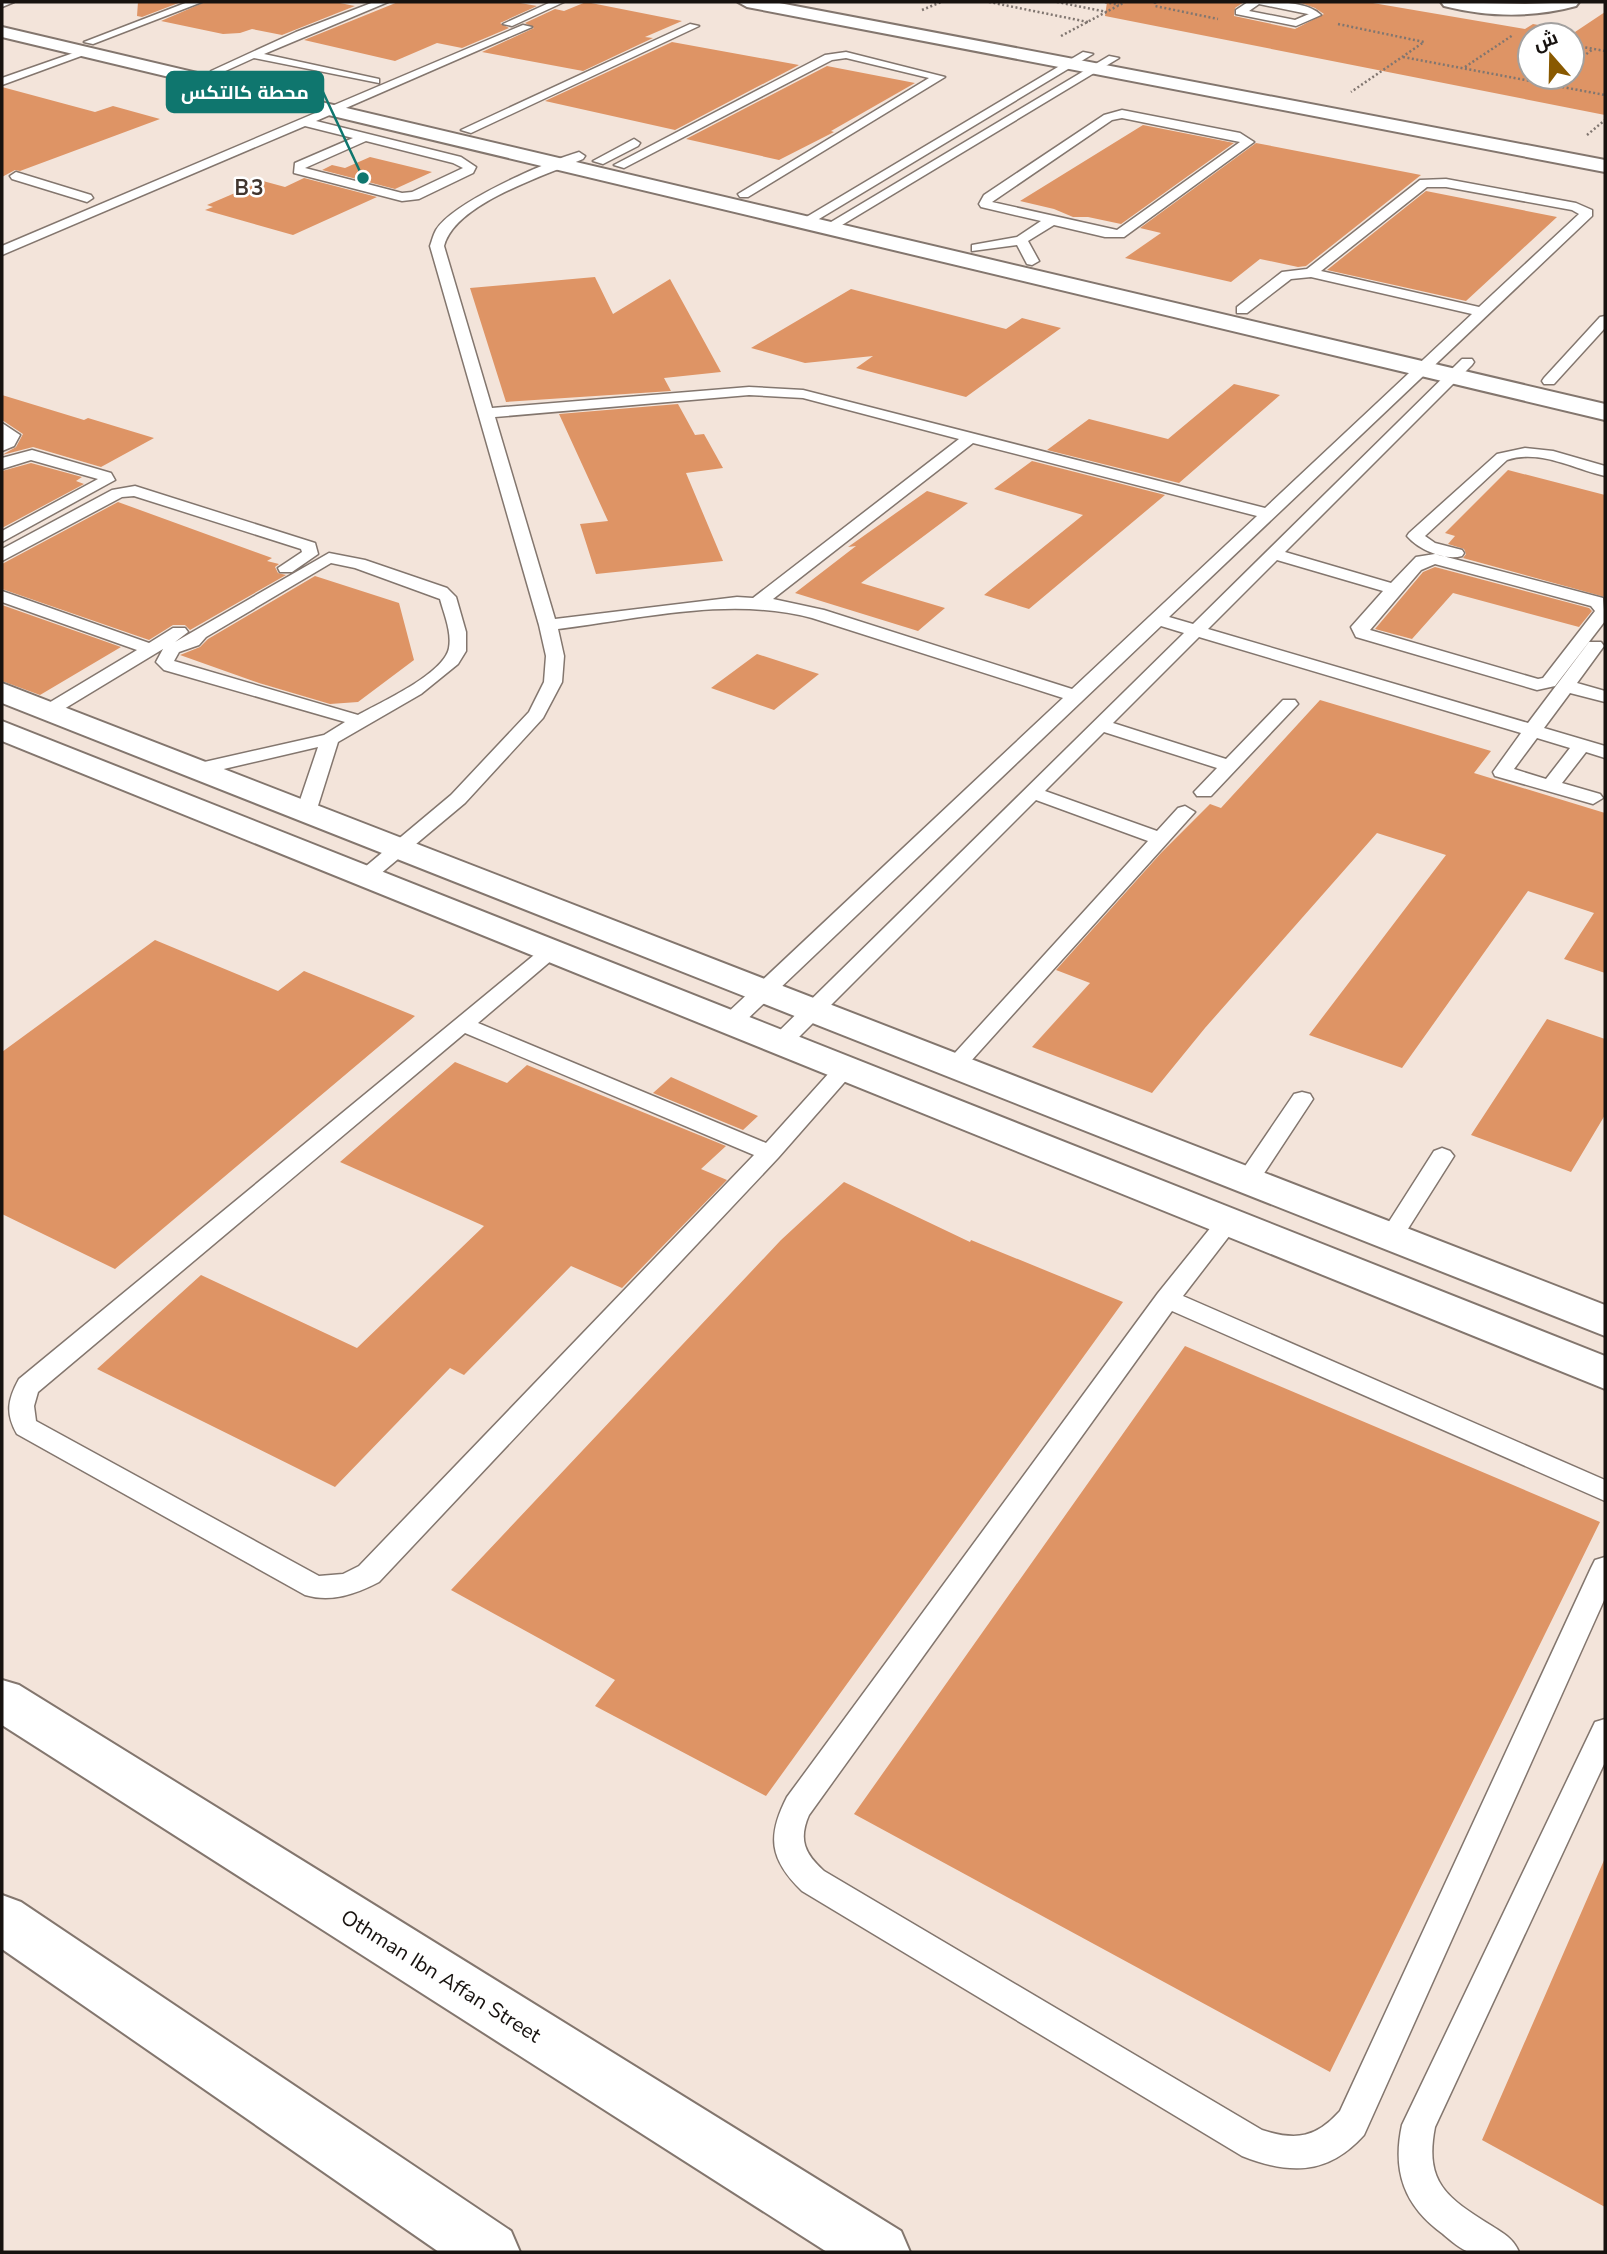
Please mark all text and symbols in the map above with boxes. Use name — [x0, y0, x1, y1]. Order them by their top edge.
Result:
north arrow — [1516, 21, 1586, 91]
text: ش — [1530, 25, 1561, 57]
callout: محطة كالتكس — [167, 72, 323, 112]
text: محطة كالتكس — [181, 80, 309, 106]
district label: B3 — [234, 174, 266, 202]
street label: Othman Ibn Affan Street — [336, 1903, 547, 2049]

